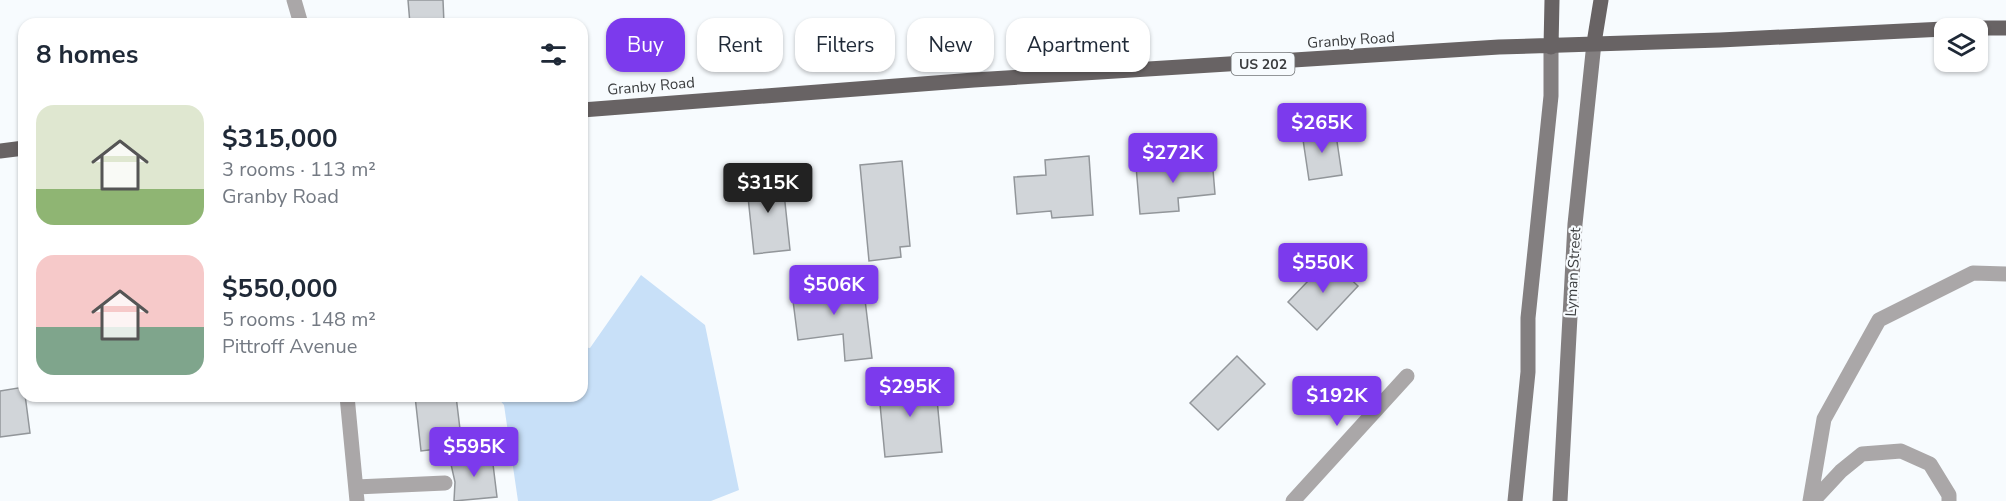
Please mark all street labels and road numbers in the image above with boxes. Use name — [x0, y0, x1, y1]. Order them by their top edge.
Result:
street label: Granby Road — [1307, 27, 1395, 53]
road number: US 202 — [1232, 53, 1294, 75]
street label: Granby Road — [606, 72, 696, 100]
street label: Lyman Street — [1561, 226, 1585, 317]

